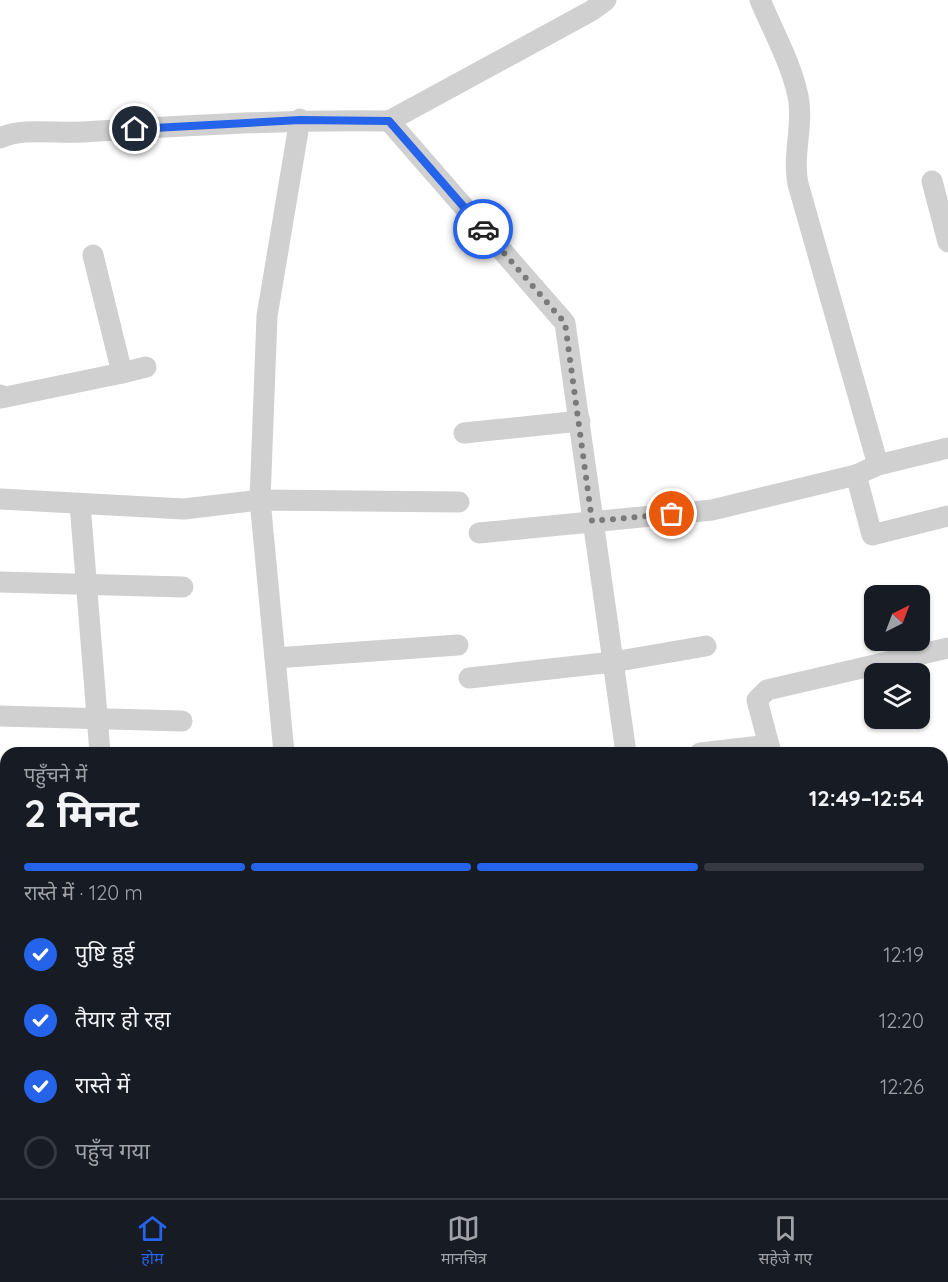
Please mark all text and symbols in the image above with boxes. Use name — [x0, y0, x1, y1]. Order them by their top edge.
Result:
pin — [109, 103, 160, 154]
icon: home — [118, 112, 151, 145]
courier — [453, 199, 513, 259]
icon: car — [467, 213, 500, 246]
pin — [646, 488, 697, 539]
icon: bag — [655, 497, 688, 530]
north arrow — [864, 585, 930, 651]
map controls — [864, 585, 930, 729]
button: layers — [864, 663, 930, 729]
text: पहुँचने में — [24, 762, 87, 787]
text: 12:49–12:54 — [809, 784, 924, 812]
text: 2 मिनट — [24, 788, 139, 837]
text: रास्ते में · 120 m — [24, 880, 143, 905]
icon: check — [24, 938, 57, 971]
text: पुष्टि हुई — [75, 939, 135, 967]
text: 12:19 — [883, 942, 924, 967]
icon: check — [24, 1004, 57, 1037]
text: तैयार हो रहा — [75, 1005, 171, 1033]
text: 12:20 — [879, 1008, 924, 1033]
icon: check — [24, 1070, 57, 1103]
text: रास्ते में — [75, 1071, 130, 1099]
text: 12:26 — [880, 1074, 924, 1099]
text: पहुँच गया — [75, 1137, 150, 1165]
tab: होम — [136, 1212, 169, 1271]
tab: मानचित्र — [441, 1212, 487, 1271]
tab: सहेजे गए — [759, 1212, 812, 1271]

